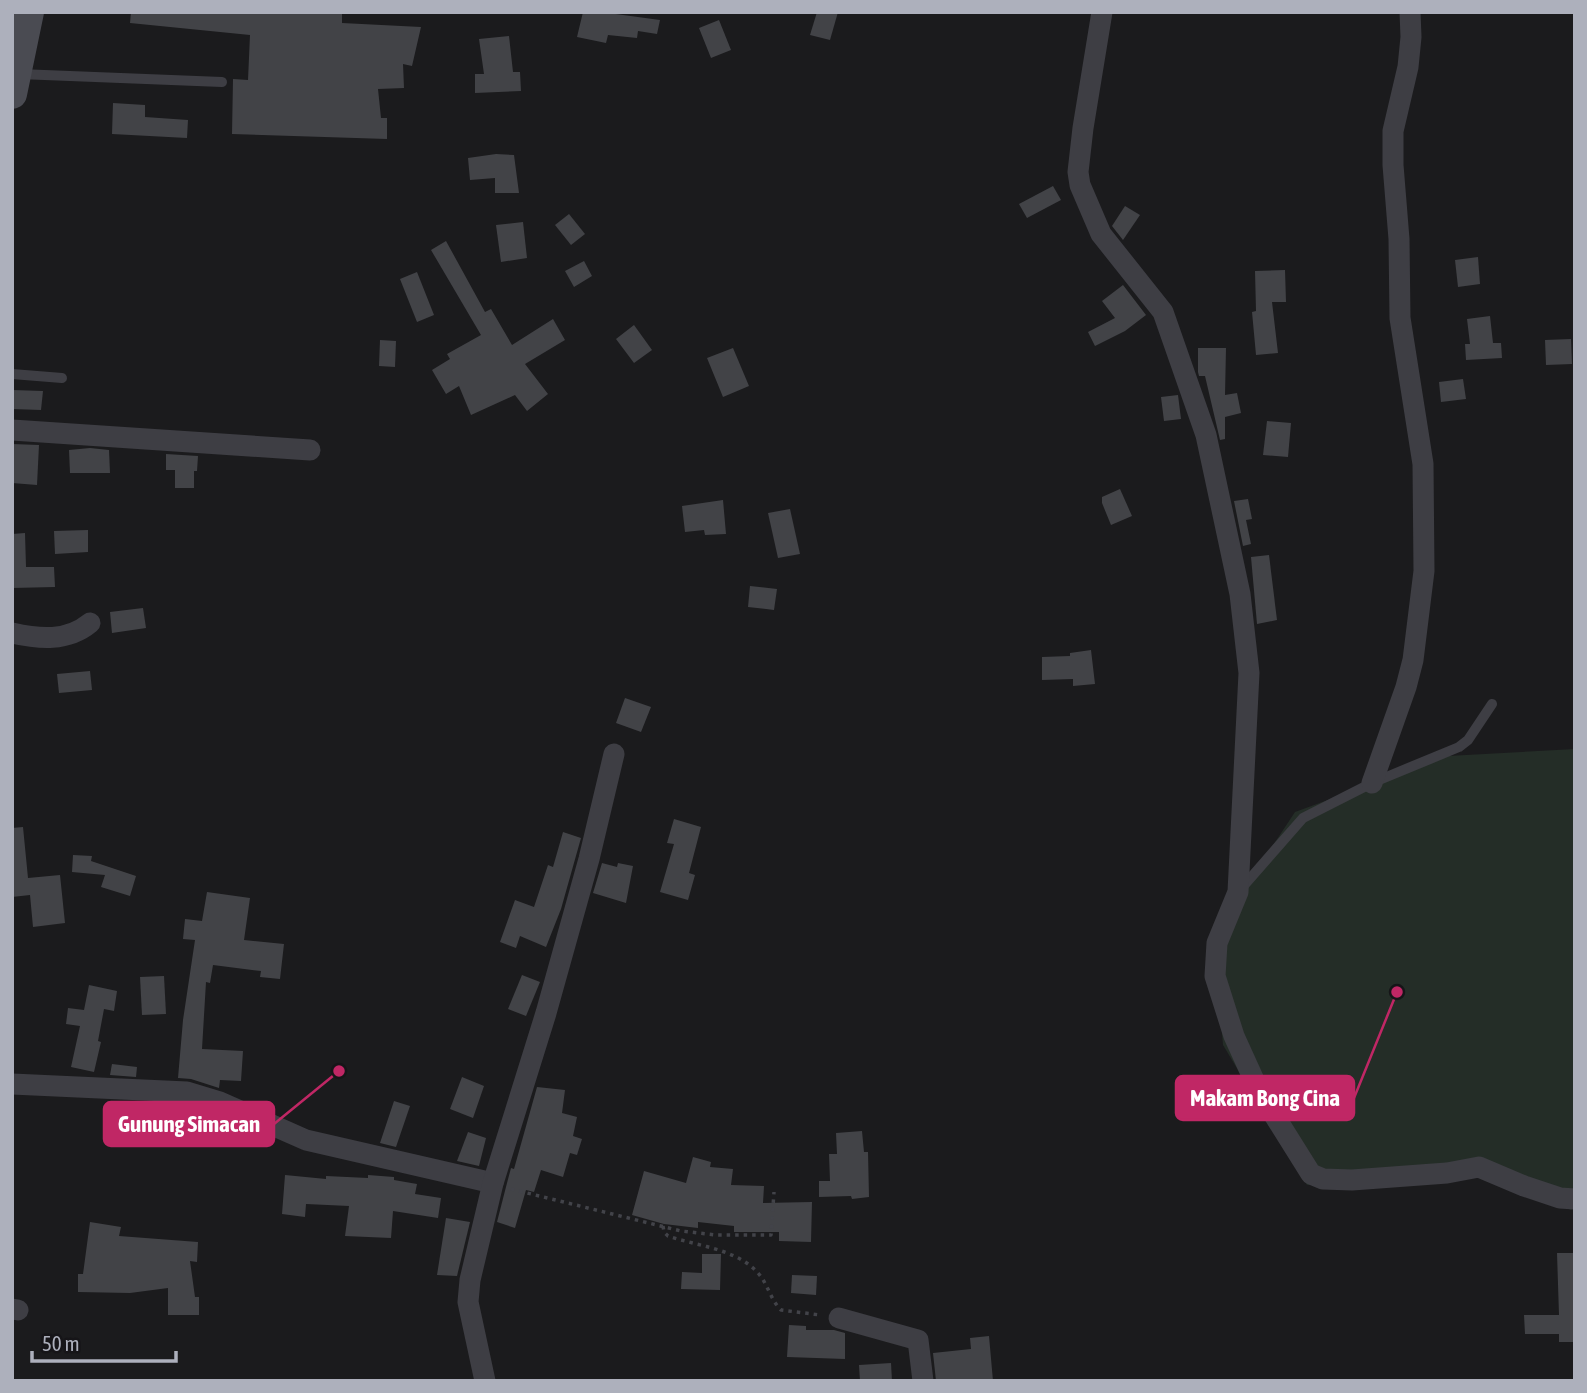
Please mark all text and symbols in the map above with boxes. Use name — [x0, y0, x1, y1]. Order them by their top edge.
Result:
callout: Makam Bong Cina — [1176, 1076, 1354, 1120]
text: Makam Bong Cina — [1190, 1085, 1340, 1111]
callout: Gunung Simacan — [104, 1102, 274, 1146]
text: Gunung Simacan — [118, 1111, 260, 1137]
scale bar — [32, 1320, 175, 1364]
text: 50 m — [42, 1331, 80, 1355]

